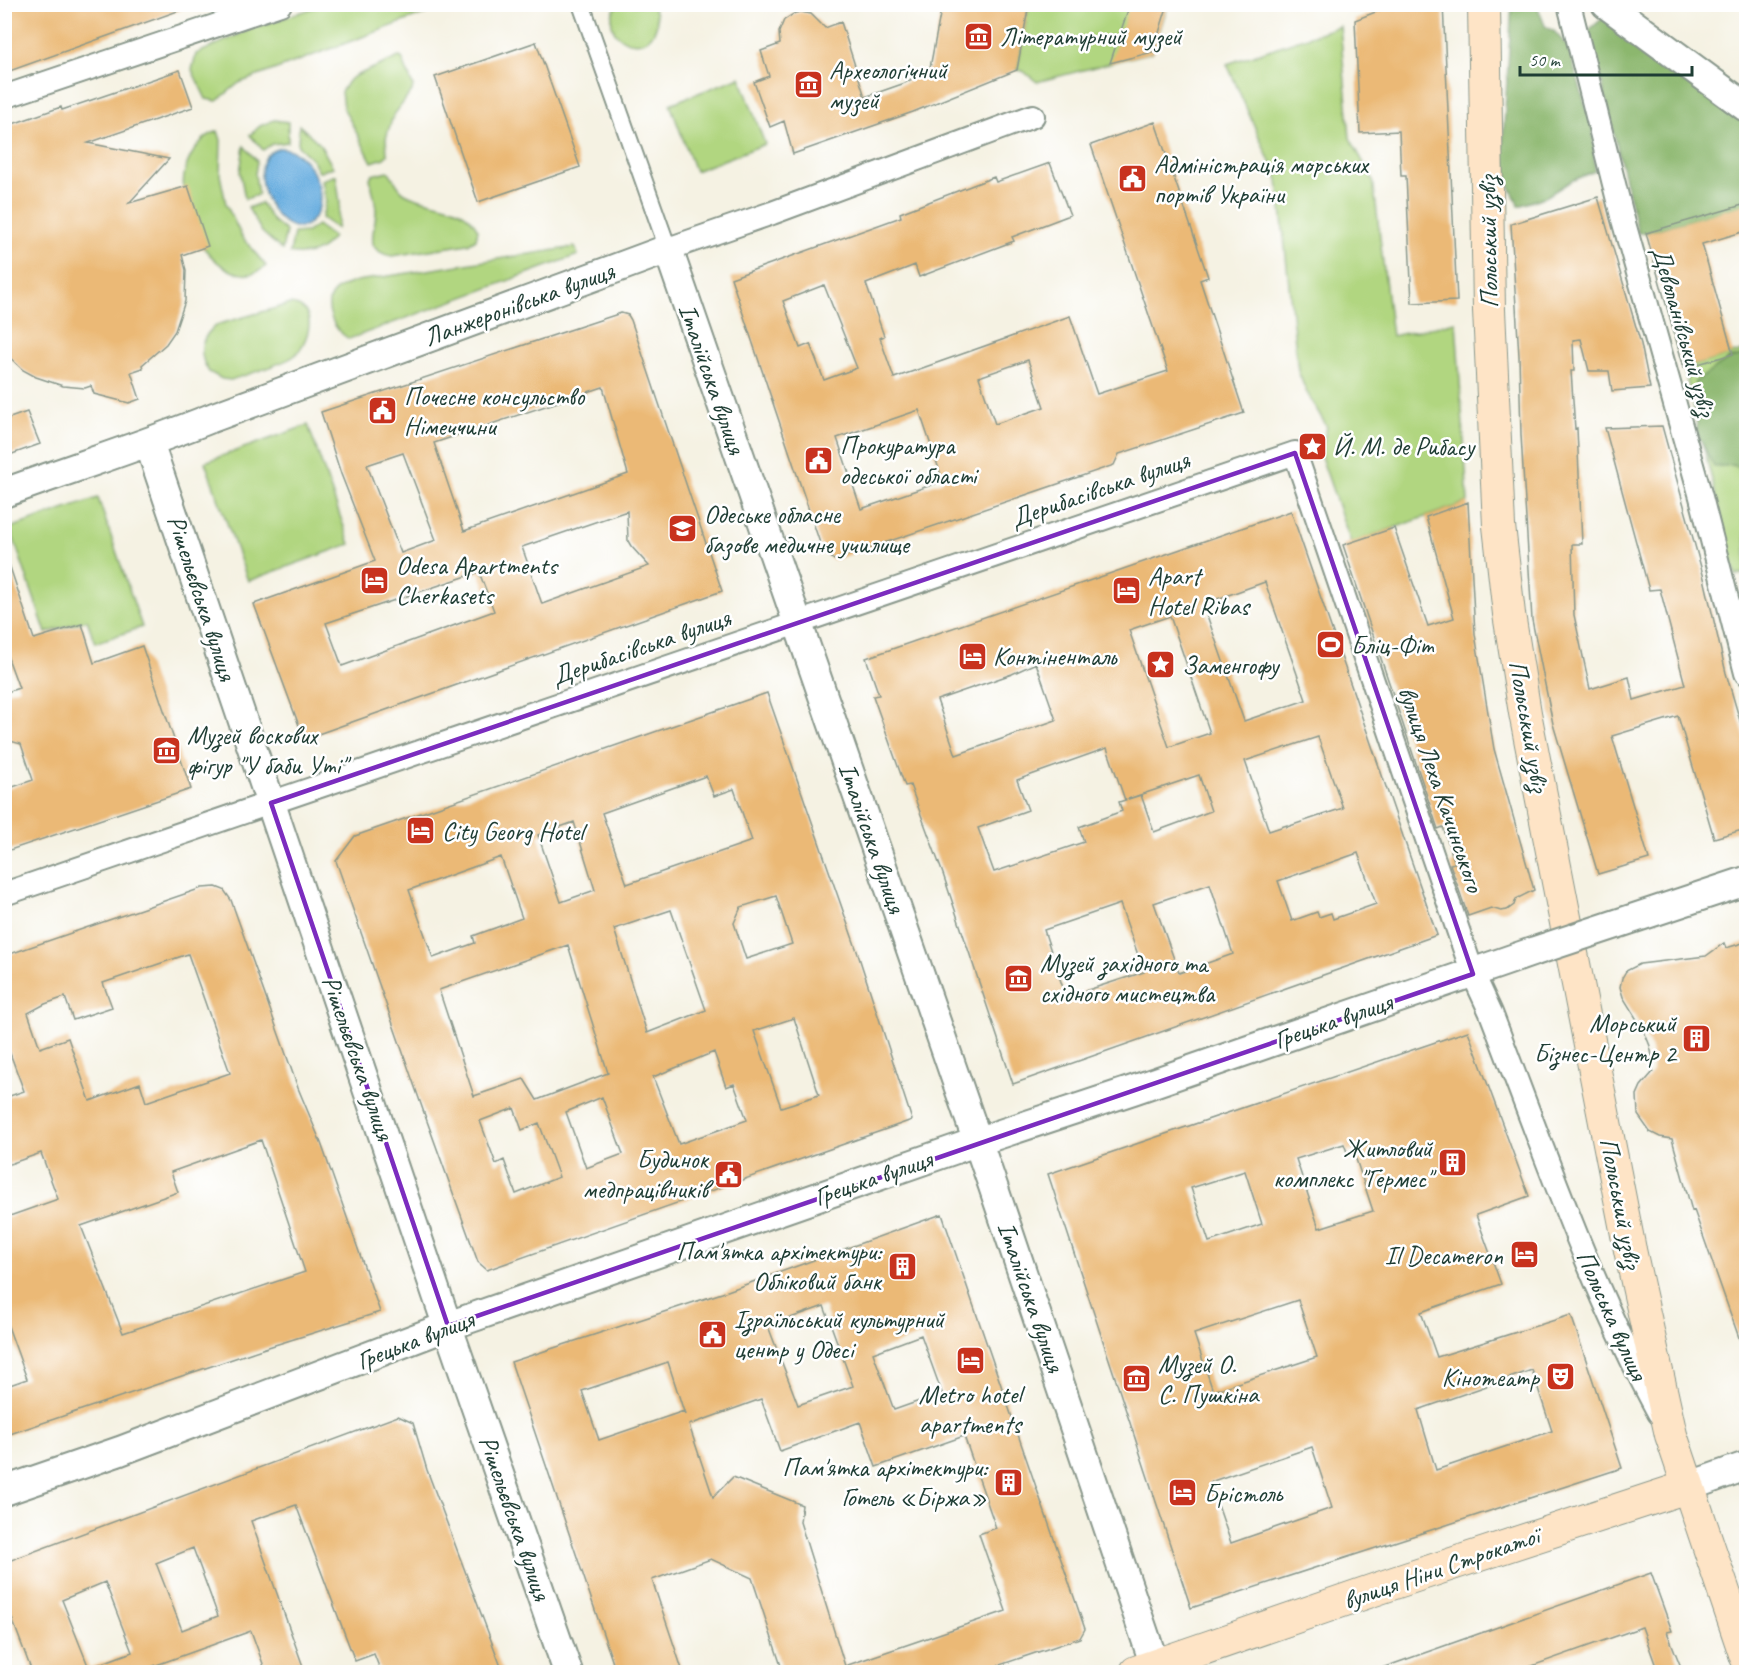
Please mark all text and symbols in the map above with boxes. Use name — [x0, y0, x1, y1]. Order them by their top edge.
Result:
museum icon: Літературний музей — [963, 20, 995, 52]
place label: Літературний музей — [1000, 20, 1184, 53]
scale bar — [1520, 39, 1692, 77]
text: 50 m — [1529, 49, 1562, 71]
place label: Археологічний музей — [829, 54, 949, 117]
museum icon: Археологічний музей — [792, 69, 824, 101]
place label: Адміністрація морських портів України — [1154, 148, 1370, 211]
public building icon: Адміністрація морських портів України — [1117, 163, 1149, 195]
street label: Польський узвіз — [1470, 174, 1507, 308]
street label: Деволанівський узвіз — [1643, 243, 1724, 422]
street label: Ланжеронівська вулиця — [419, 254, 620, 354]
street label: Італійська вулиця — [671, 299, 754, 460]
place label: Почесне консульство Німеччини — [404, 380, 586, 443]
public building icon: Почесне консульство Німеччини — [367, 395, 399, 427]
place label: Прокуратура одеської області — [840, 429, 980, 492]
place icon: Й. М. де Рибасу — [1296, 430, 1328, 462]
place label: Й. М. де Рибасу — [1333, 430, 1476, 463]
street label: Дерибасівська вулиця — [1006, 442, 1195, 535]
public building icon: Прокуратура одеської області — [803, 444, 835, 476]
place label: Одеське обласне базове медичне училище — [704, 498, 912, 561]
street label: Рішельєвська вулиця — [160, 511, 245, 686]
school or university icon: Одеське обласне базове медичне училище — [667, 513, 699, 545]
place label: Odesa Apartments Cherkasets — [396, 549, 559, 612]
place label: Apart Hotel Ribas — [1148, 560, 1251, 623]
hotel icon: Odesa Apartments Cherkasets — [359, 564, 391, 596]
hotel icon: Apart Hotel Ribas — [1111, 575, 1143, 607]
street label: Дерибасівська вулиця — [547, 600, 736, 693]
sports icon: Бліц-Фіт — [1314, 629, 1346, 661]
place label: Бліц-Фіт — [1351, 629, 1434, 662]
hotel icon: Контіненталь — [956, 640, 988, 672]
place label: Контіненталь — [993, 640, 1118, 673]
place icon: Заменгофу — [1145, 649, 1177, 681]
place label: Заменгофу — [1182, 649, 1281, 682]
street label: Польський узвіз — [1500, 658, 1557, 796]
street label: вулиця Леха Качинського — [1390, 682, 1492, 898]
place label: Музей воскових фігур "У баби Уті" — [187, 719, 351, 782]
museum icon: Музей воскових фігур "У баби Уті" — [150, 734, 182, 766]
street label: Італійська вулиця — [831, 758, 914, 919]
hotel icon: City Georg Hotel — [405, 815, 437, 847]
place label: City Georg Hotel — [442, 815, 588, 848]
place label: Музей західного та східного мистецтва — [1040, 947, 1216, 1010]
museum icon: Музей західного та східного мистецтва — [1003, 962, 1035, 994]
street label: Рішельєвська вулиця — [314, 971, 402, 1146]
street label: Грецька вулиця — [1270, 985, 1398, 1057]
place label: Морський Бізнес-Центр 2 — [1534, 1007, 1678, 1071]
building icon: Морський Бізнес-Центр 2 — [1681, 1022, 1713, 1054]
place label: Житловий комплекс "Гермес" — [1273, 1132, 1437, 1195]
street label: Польський узвіз — [1591, 1135, 1650, 1273]
street label: Грецька вулиця — [810, 1142, 938, 1214]
place label: Будинок медпрацівників — [583, 1143, 714, 1206]
building icon: Житловий комплекс "Гермес" — [1437, 1147, 1469, 1179]
public building icon: Будинок медпрацівників — [713, 1158, 745, 1190]
street label: Італійська вулиця — [990, 1217, 1073, 1378]
place label: Пам'ятка архітектури: Обліковий банк — [676, 1235, 884, 1298]
place label: Il Decameron — [1385, 1239, 1503, 1272]
hotel icon: Il Decameron — [1508, 1239, 1540, 1271]
street label: Польська вулиця — [1569, 1245, 1656, 1387]
building icon: Пам'ятка архітектури: Обліковий банк — [886, 1250, 918, 1282]
street label: Грецька вулиця — [352, 1302, 480, 1377]
place label: Ізраїльський культурний центр у Одесі — [734, 1303, 946, 1366]
public building icon: Ізраїльський культурний центр у Одесі — [697, 1318, 729, 1350]
hotel icon: Metro hotel apartments — [954, 1344, 986, 1376]
place label: Музей О. С. Пушкіна — [1158, 1348, 1260, 1411]
place label: Кінотеатр — [1442, 1361, 1540, 1394]
theatre icon: Кінотеатр — [1544, 1361, 1576, 1393]
museum icon: Музей О. С. Пушкіна — [1121, 1363, 1153, 1395]
place label: Metro hotel apartments — [918, 1378, 1026, 1441]
street label: Рішельєвська вулиця — [471, 1431, 559, 1606]
place label: Пам'ятка архітектури: Готель «Біржа» — [782, 1451, 990, 1514]
building icon: Пам'ятка архітектури: Готель «Біржа» — [992, 1466, 1024, 1498]
hotel icon: Брістоль — [1167, 1477, 1199, 1509]
place label: Брістоль — [1204, 1477, 1284, 1510]
street label: вулиця Ніни Строкатої — [1339, 1517, 1548, 1617]

